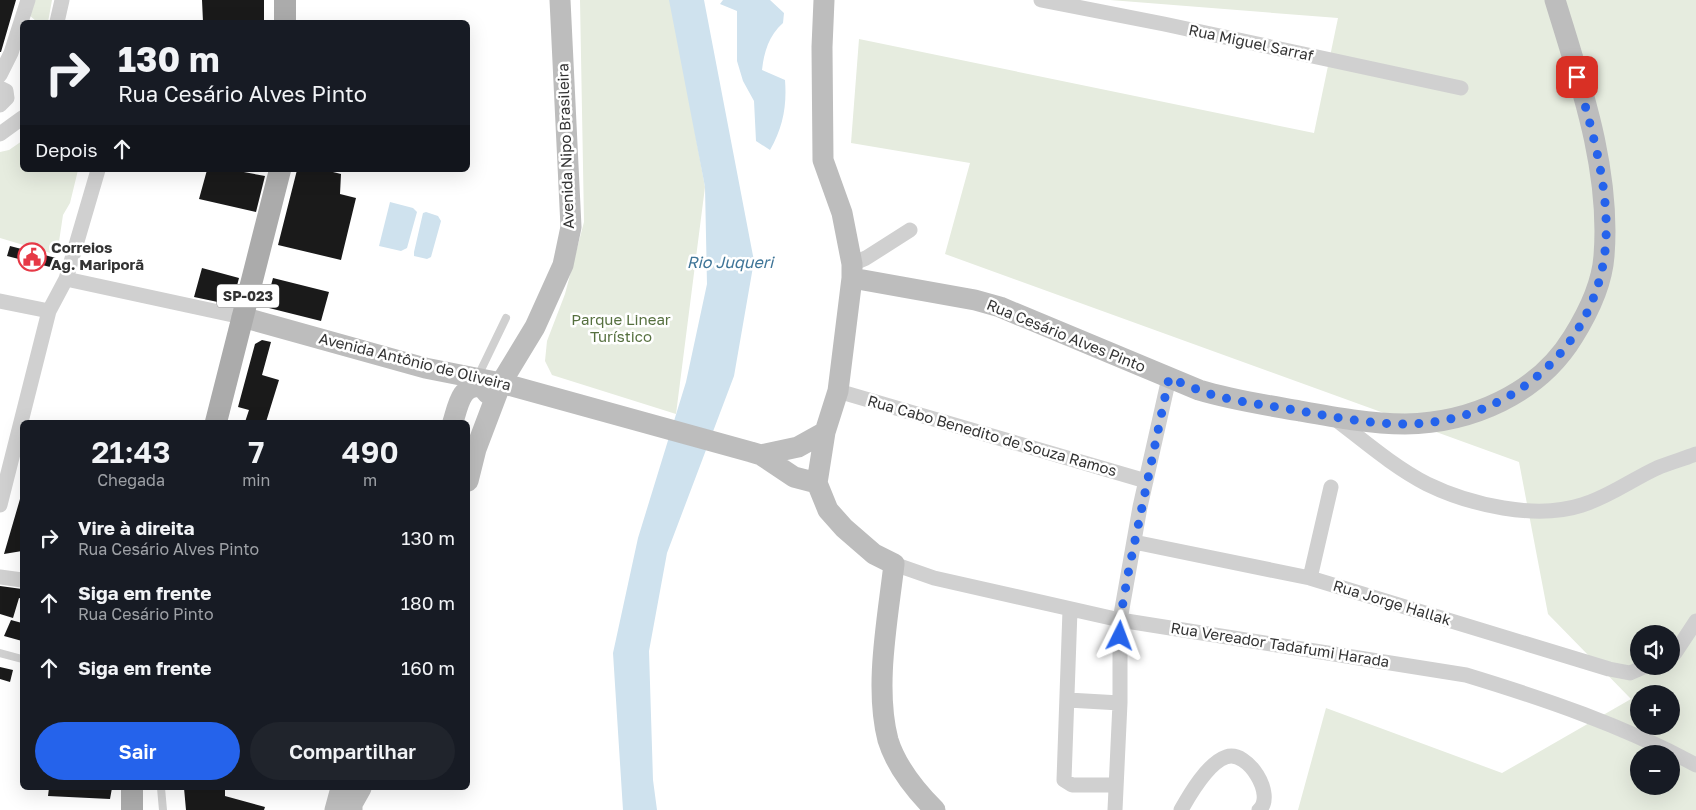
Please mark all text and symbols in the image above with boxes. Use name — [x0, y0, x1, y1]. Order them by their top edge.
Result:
street label: Rua Miguel Sarraf — [1187, 20, 1316, 64]
text: 130 m — [118, 38, 220, 80]
icon: right — [35, 40, 100, 105]
pin — [1556, 56, 1598, 98]
street label: Avenida Nipo Brasileira — [553, 63, 577, 229]
icon: arrive — [1563, 63, 1591, 91]
text: Rua Cesário Alves Pinto — [118, 80, 367, 107]
icon: ahead — [108, 135, 136, 163]
text: Depois — [35, 138, 98, 161]
place label: Correios Ag. Mariporã — [51, 238, 144, 273]
public building icon: Correios Ag. Mariporã — [17, 242, 47, 272]
water label: Rio Juqueri — [687, 252, 775, 272]
road number: SP-023 — [217, 284, 279, 308]
street label: Rua Cesário Alves Pinto — [984, 295, 1148, 375]
park label: Parque Linear Turístico — [571, 310, 671, 345]
street label: Avenida Antônio de Oliveira — [317, 328, 513, 394]
street label: Rua Cabo Benedito de Souza Ramos — [866, 391, 1119, 479]
text: 21:43 — [91, 434, 171, 470]
text: 7 — [248, 434, 264, 470]
text: 490 — [342, 434, 399, 470]
text: Chegada — [97, 470, 165, 490]
text: min — [242, 470, 270, 490]
text: m — [363, 470, 377, 490]
text: Vire à direita — [78, 516, 195, 539]
icon: right — [35, 524, 63, 552]
text: 130 m — [401, 526, 455, 549]
text: Rua Cesário Alves Pinto — [78, 539, 259, 559]
street label: Rua Jorge Hallak — [1331, 576, 1454, 629]
text: Siga em frente — [78, 581, 212, 604]
icon: ahead — [35, 589, 63, 617]
text: 180 m — [401, 591, 455, 614]
text: Rua Cesário Pinto — [78, 604, 214, 624]
position arrow — [1093, 609, 1145, 661]
street label: Rua Vereador Tadafumi Harada — [1169, 618, 1391, 670]
map controls — [1630, 625, 1680, 795]
button: sound — [1630, 625, 1680, 675]
icon: ahead — [35, 654, 63, 682]
text: Siga em frente — [78, 656, 212, 679]
text: 160 m — [401, 656, 455, 679]
button: + — [1630, 685, 1680, 735]
button: Sair — [35, 722, 240, 780]
button: Compartilhar — [250, 722, 455, 780]
button: − — [1630, 745, 1680, 795]

